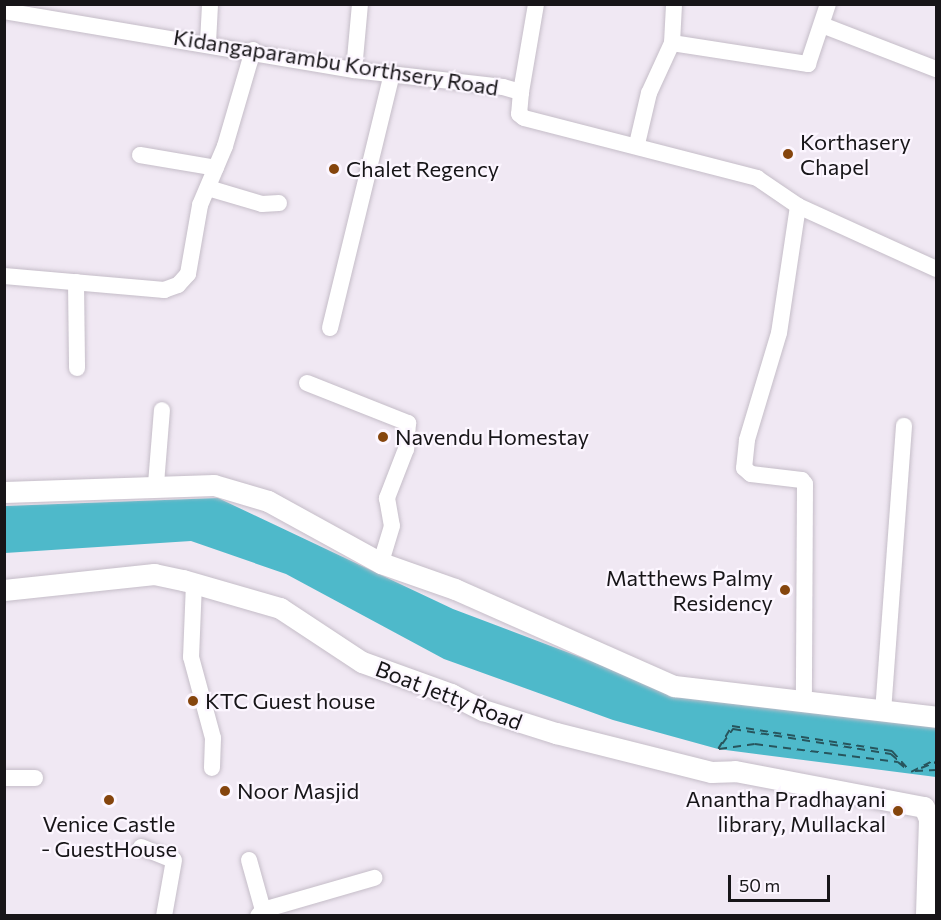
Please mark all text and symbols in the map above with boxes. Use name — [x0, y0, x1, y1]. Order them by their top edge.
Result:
street label: Kidangaparambu Korthsery Road — [172, 23, 500, 101]
place label: Korthasery Chapel — [800, 128, 911, 180]
marker: Korthasery Chapel — [781, 147, 795, 161]
place label: Chalet Regency — [346, 156, 499, 182]
marker: Chalet Regency — [327, 162, 341, 176]
place label: Navendu Homestay — [395, 424, 589, 450]
marker: Navendu Homestay — [376, 430, 390, 444]
place label: Matthews Palmy Residency — [606, 564, 773, 616]
marker: Matthews Palmy Residency — [778, 583, 792, 597]
street label: Boat Jetty Road — [372, 655, 526, 735]
place label: KTC Guest house — [205, 688, 375, 714]
marker: KTC Guest house — [186, 694, 200, 708]
place label: Noor Masjid — [237, 778, 359, 804]
marker: Noor Masjid — [218, 784, 232, 798]
place label: Anantha Pradhayani library, Mullackal — [685, 785, 886, 836]
marker: Venice Castle - GuestHouse — [102, 793, 116, 807]
marker: Anantha Pradhayani library, Mullackal — [891, 804, 905, 818]
place label: Venice Castle - GuestHouse — [41, 810, 177, 861]
scale bar — [731, 863, 833, 901]
text: 50 m — [739, 874, 780, 896]

